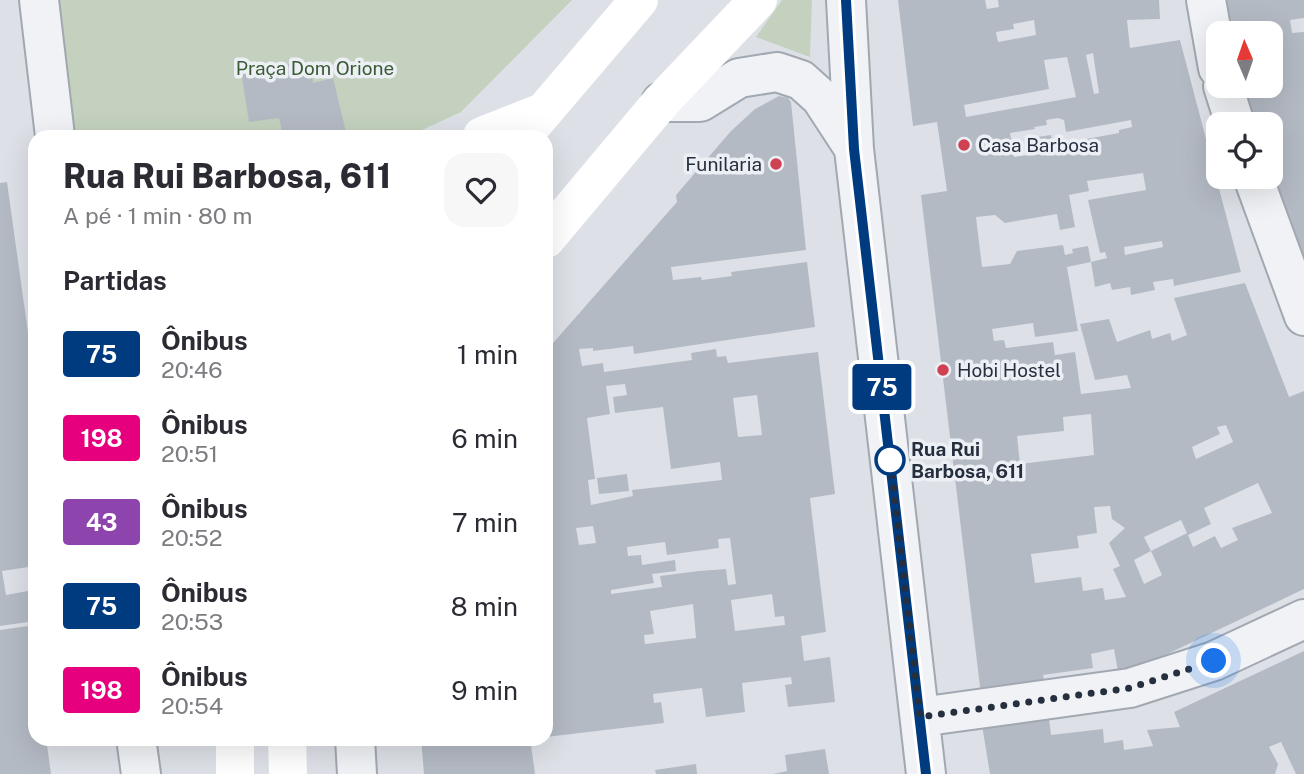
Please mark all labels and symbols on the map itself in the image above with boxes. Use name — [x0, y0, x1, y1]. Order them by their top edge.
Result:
north arrow — [1206, 21, 1283, 98]
park label: Praça Dom Orione — [236, 57, 394, 79]
place label: Casa Barbosa — [978, 134, 1099, 156]
marker: Casa Barbosa — [956, 137, 972, 153]
place label: Funilaria — [685, 153, 762, 175]
marker: Funilaria — [768, 156, 784, 172]
place label: Hobi Hostel — [957, 359, 1061, 381]
marker: Hobi Hostel — [935, 362, 951, 378]
line badge: 75 — [850, 364, 914, 410]
place label: Rua Rui Barbosa, 611 — [911, 438, 1024, 482]
marker: Rua Rui Barbosa, 611 — [875, 445, 905, 475]
your location — [1196, 643, 1231, 678]

